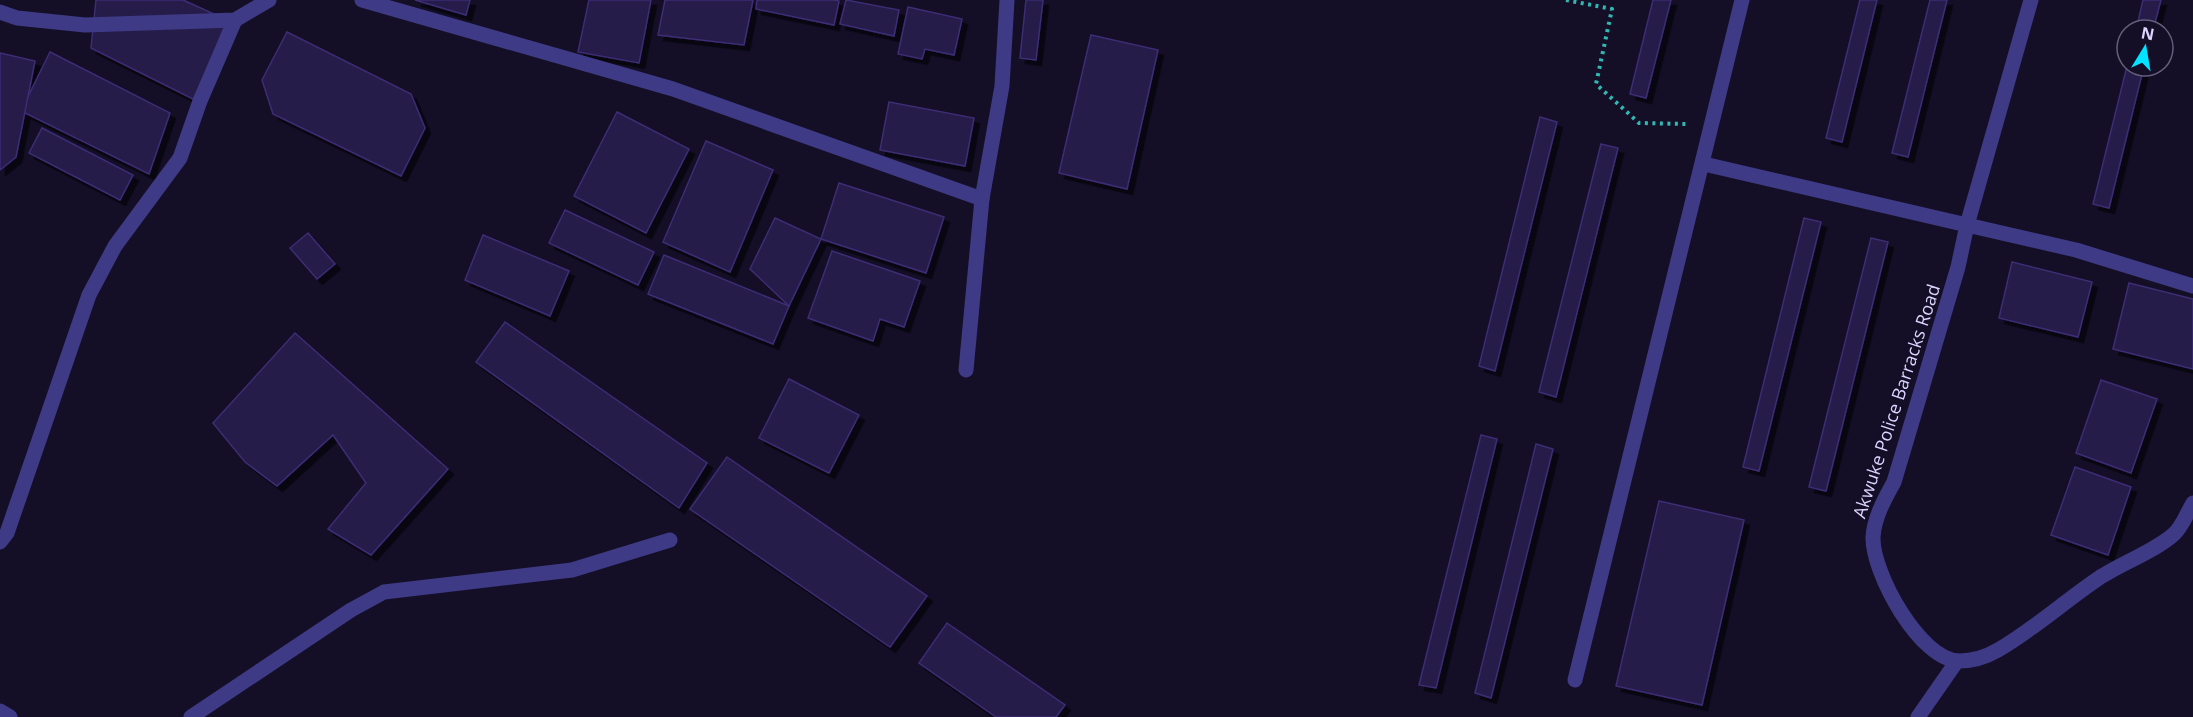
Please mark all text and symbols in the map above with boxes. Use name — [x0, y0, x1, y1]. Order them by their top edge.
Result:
north arrow — [2115, 18, 2175, 78]
text: N — [2139, 21, 2156, 45]
street label: Akwuke Police Barracks Road — [1847, 281, 1945, 521]

